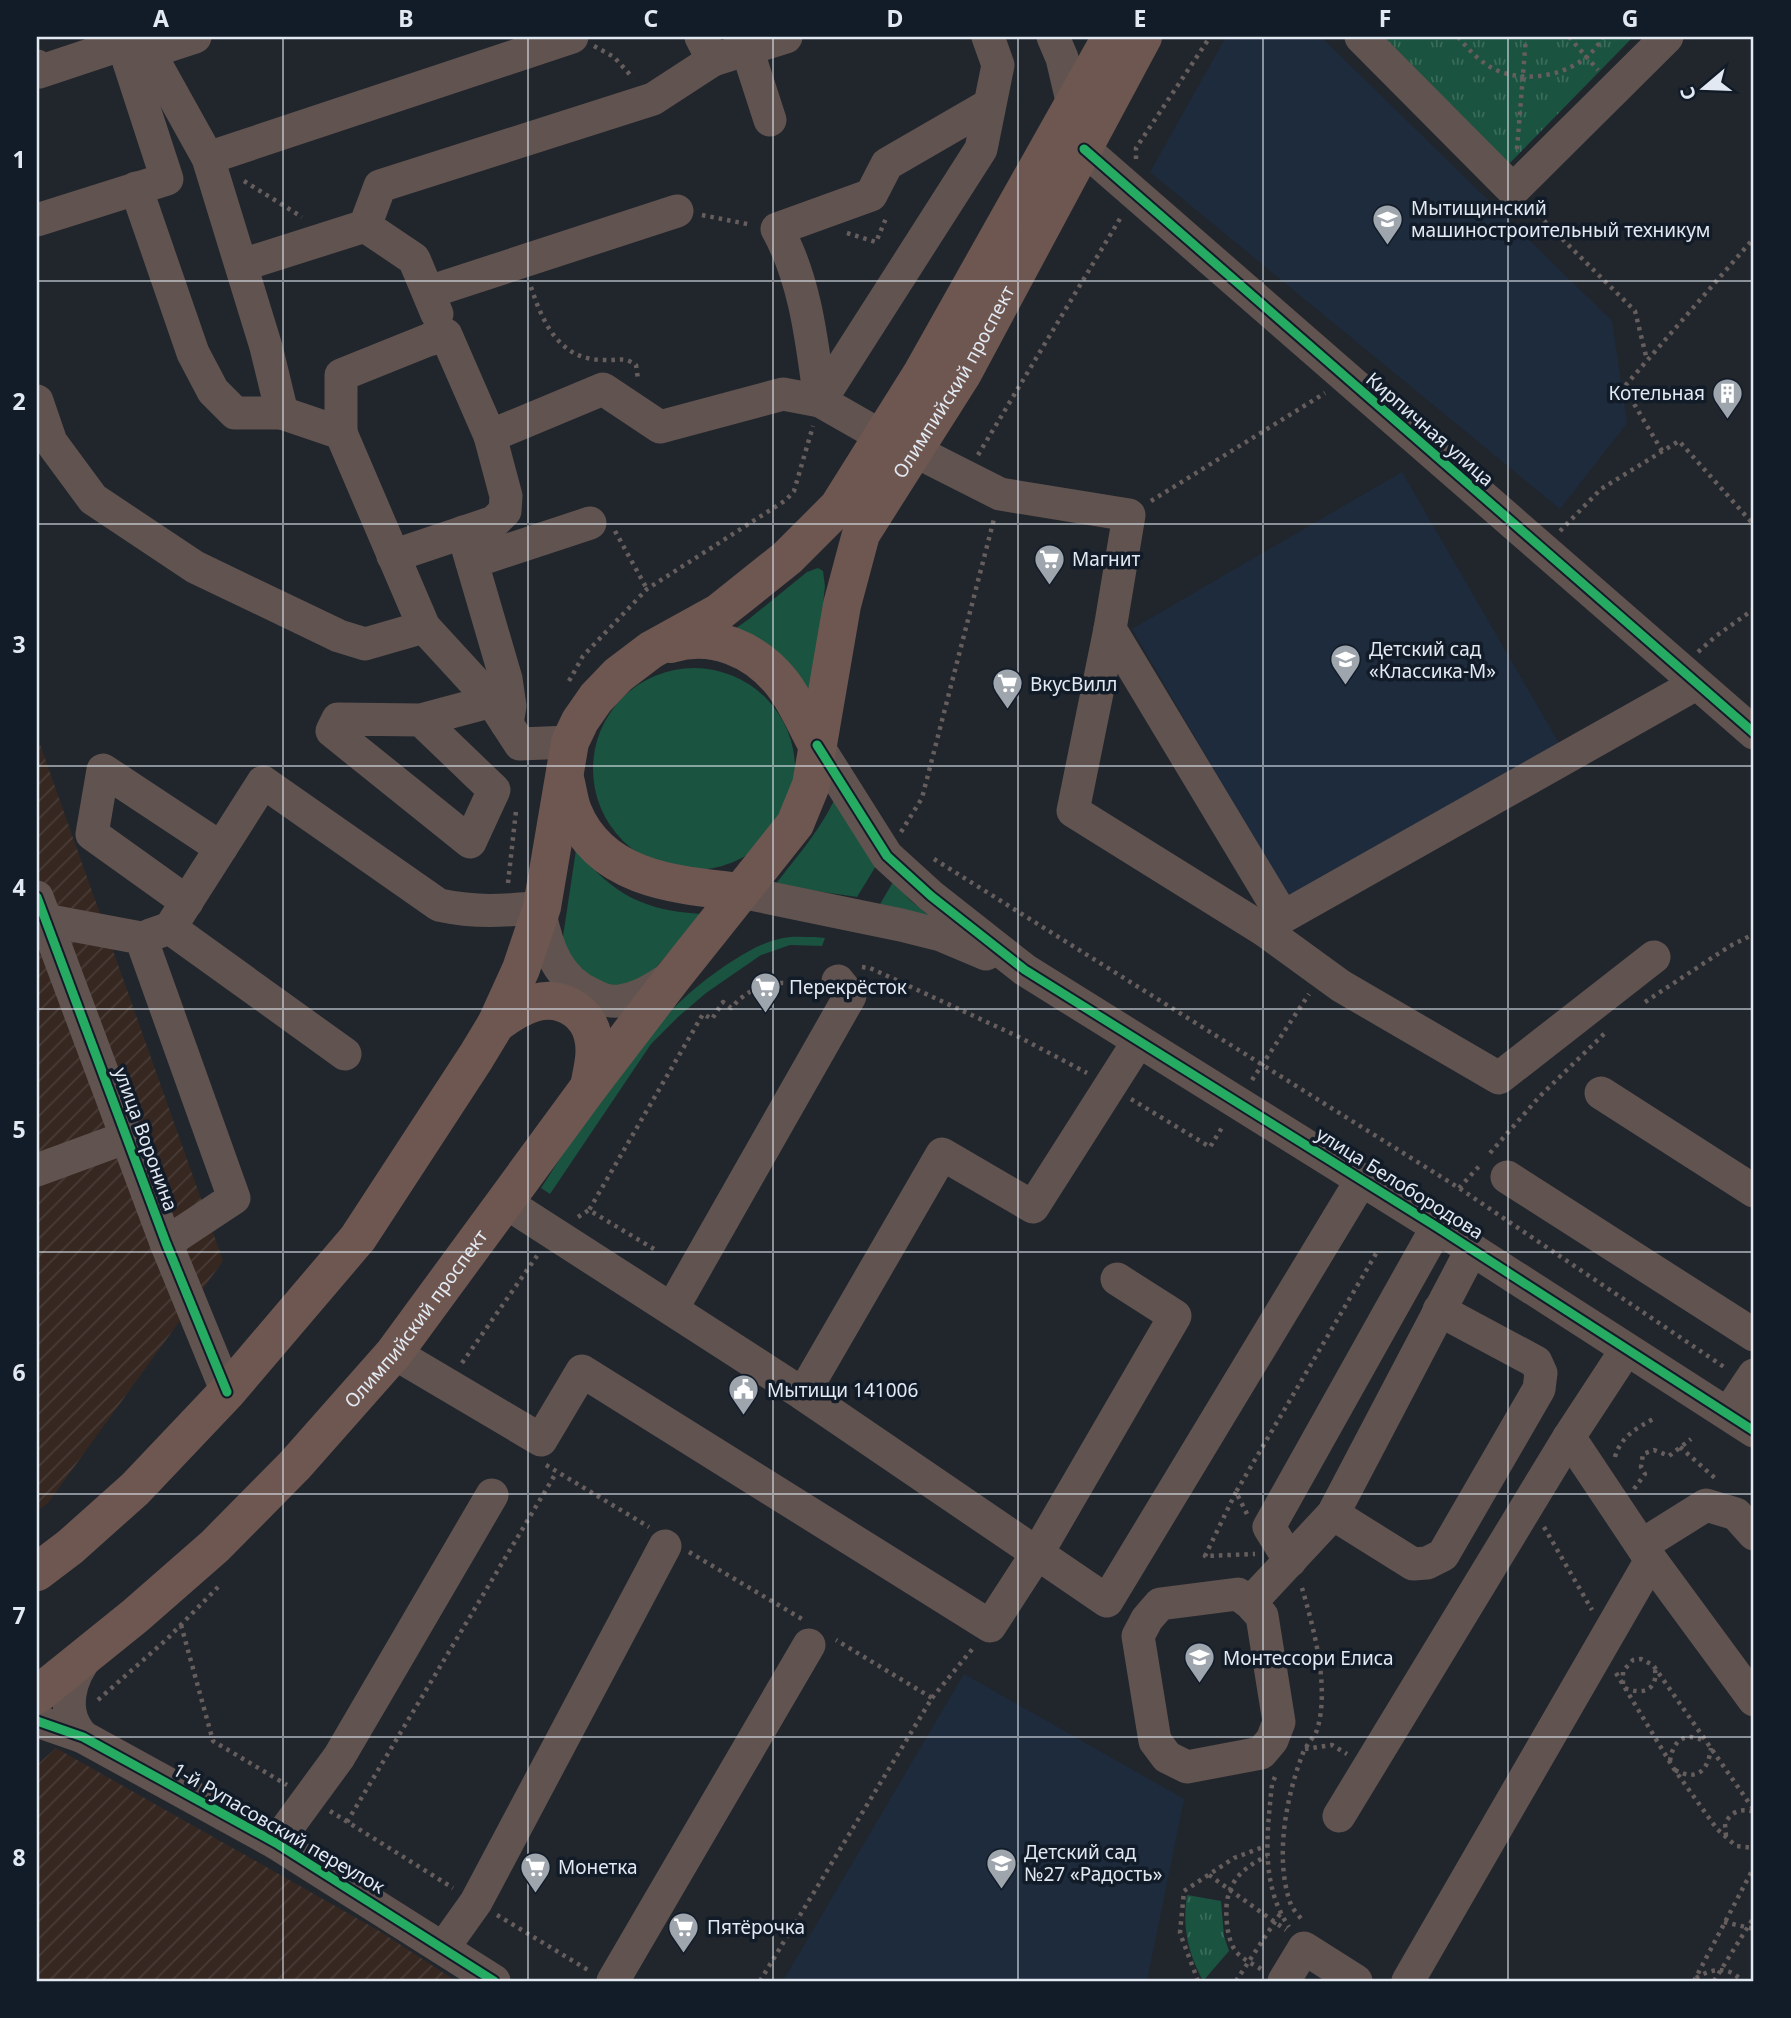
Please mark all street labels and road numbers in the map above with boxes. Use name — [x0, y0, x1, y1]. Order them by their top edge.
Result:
street label: Олимпийский проспект — [887, 281, 1021, 483]
street label: Кирпичная улица — [1360, 366, 1500, 492]
street label: улица Воронина — [108, 1064, 184, 1214]
street label: улица Белобородова — [1311, 1121, 1489, 1245]
street label: Олимпийский проспект — [338, 1224, 493, 1414]
street label: 1-й Рупасовский переулок — [168, 1757, 390, 1899]

